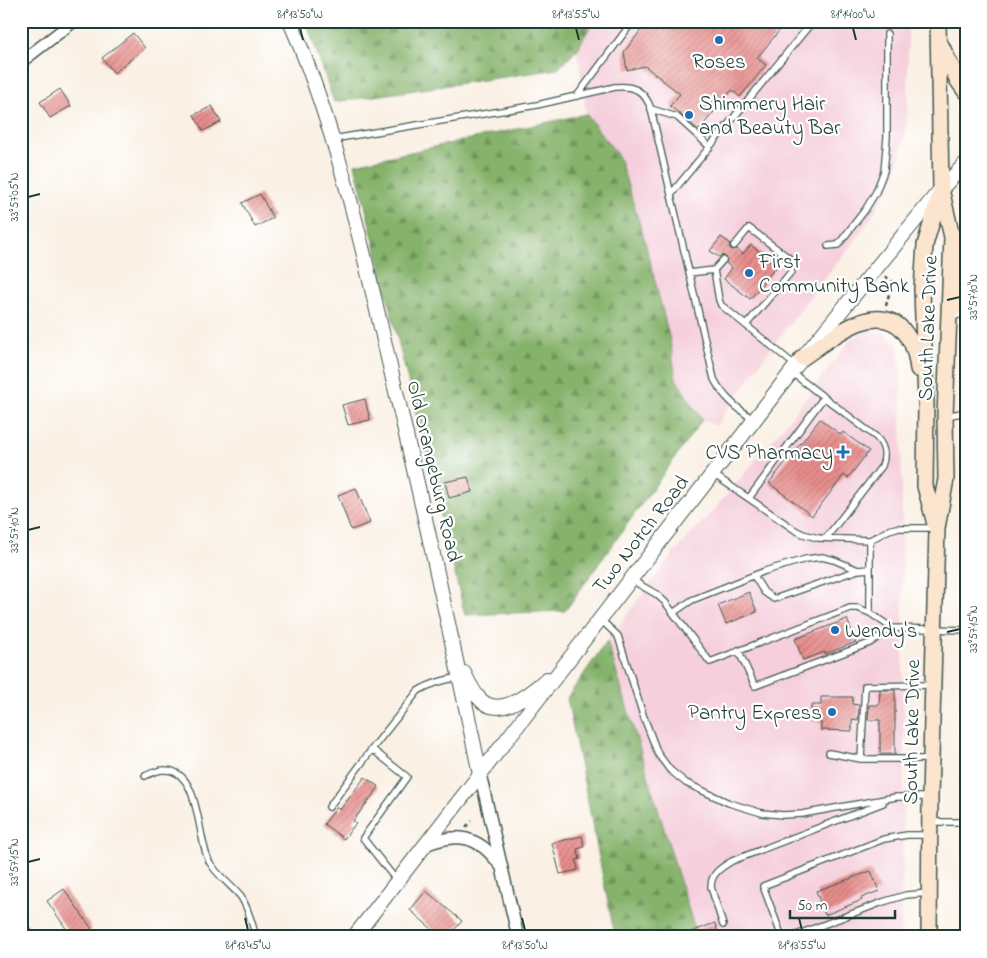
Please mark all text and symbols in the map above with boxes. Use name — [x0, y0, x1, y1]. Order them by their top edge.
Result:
text: 81°13'50"W — [277, 6, 323, 24]
text: 81°13'55"W — [552, 6, 600, 24]
text: 81°14'00"W — [831, 6, 875, 24]
marker: Roses — [713, 34, 725, 46]
place label: Roses — [692, 48, 746, 78]
place label: Shimmery Hair and Beauty Bar — [699, 90, 841, 146]
marker: Shimmery Hair and Beauty Bar — [683, 109, 695, 121]
text: 33°57'05"N — [6, 172, 24, 222]
place label: First Community Bank — [758, 248, 910, 304]
street label: South Lake Drive — [911, 254, 947, 401]
marker: First Community Bank — [743, 267, 755, 279]
text: 33°57'10"N — [965, 274, 983, 320]
street label: Old Orangeburg Road — [396, 378, 469, 566]
place label: CVS Pharmacy — [706, 439, 833, 471]
marker: CVS Pharmacy — [837, 446, 849, 458]
street label: Two Notch Road — [586, 470, 697, 601]
text: 33°57'10"N — [6, 507, 24, 553]
text: 33°57'15"N — [965, 605, 983, 653]
place label: Wendy's — [845, 617, 917, 649]
marker: Wendy's — [829, 624, 841, 636]
street label: South Lake Drive — [897, 658, 929, 805]
place label: Pantry Express — [688, 699, 822, 731]
marker: Pantry Express — [826, 706, 838, 718]
text: 33°57'15"N — [6, 838, 24, 886]
scale bar — [790, 888, 894, 920]
text: 50 m — [797, 895, 828, 917]
text: 81°13'45"W — [225, 937, 271, 955]
text: 81°13'50"W — [502, 937, 548, 955]
text: 81°13'55"W — [778, 937, 826, 955]

